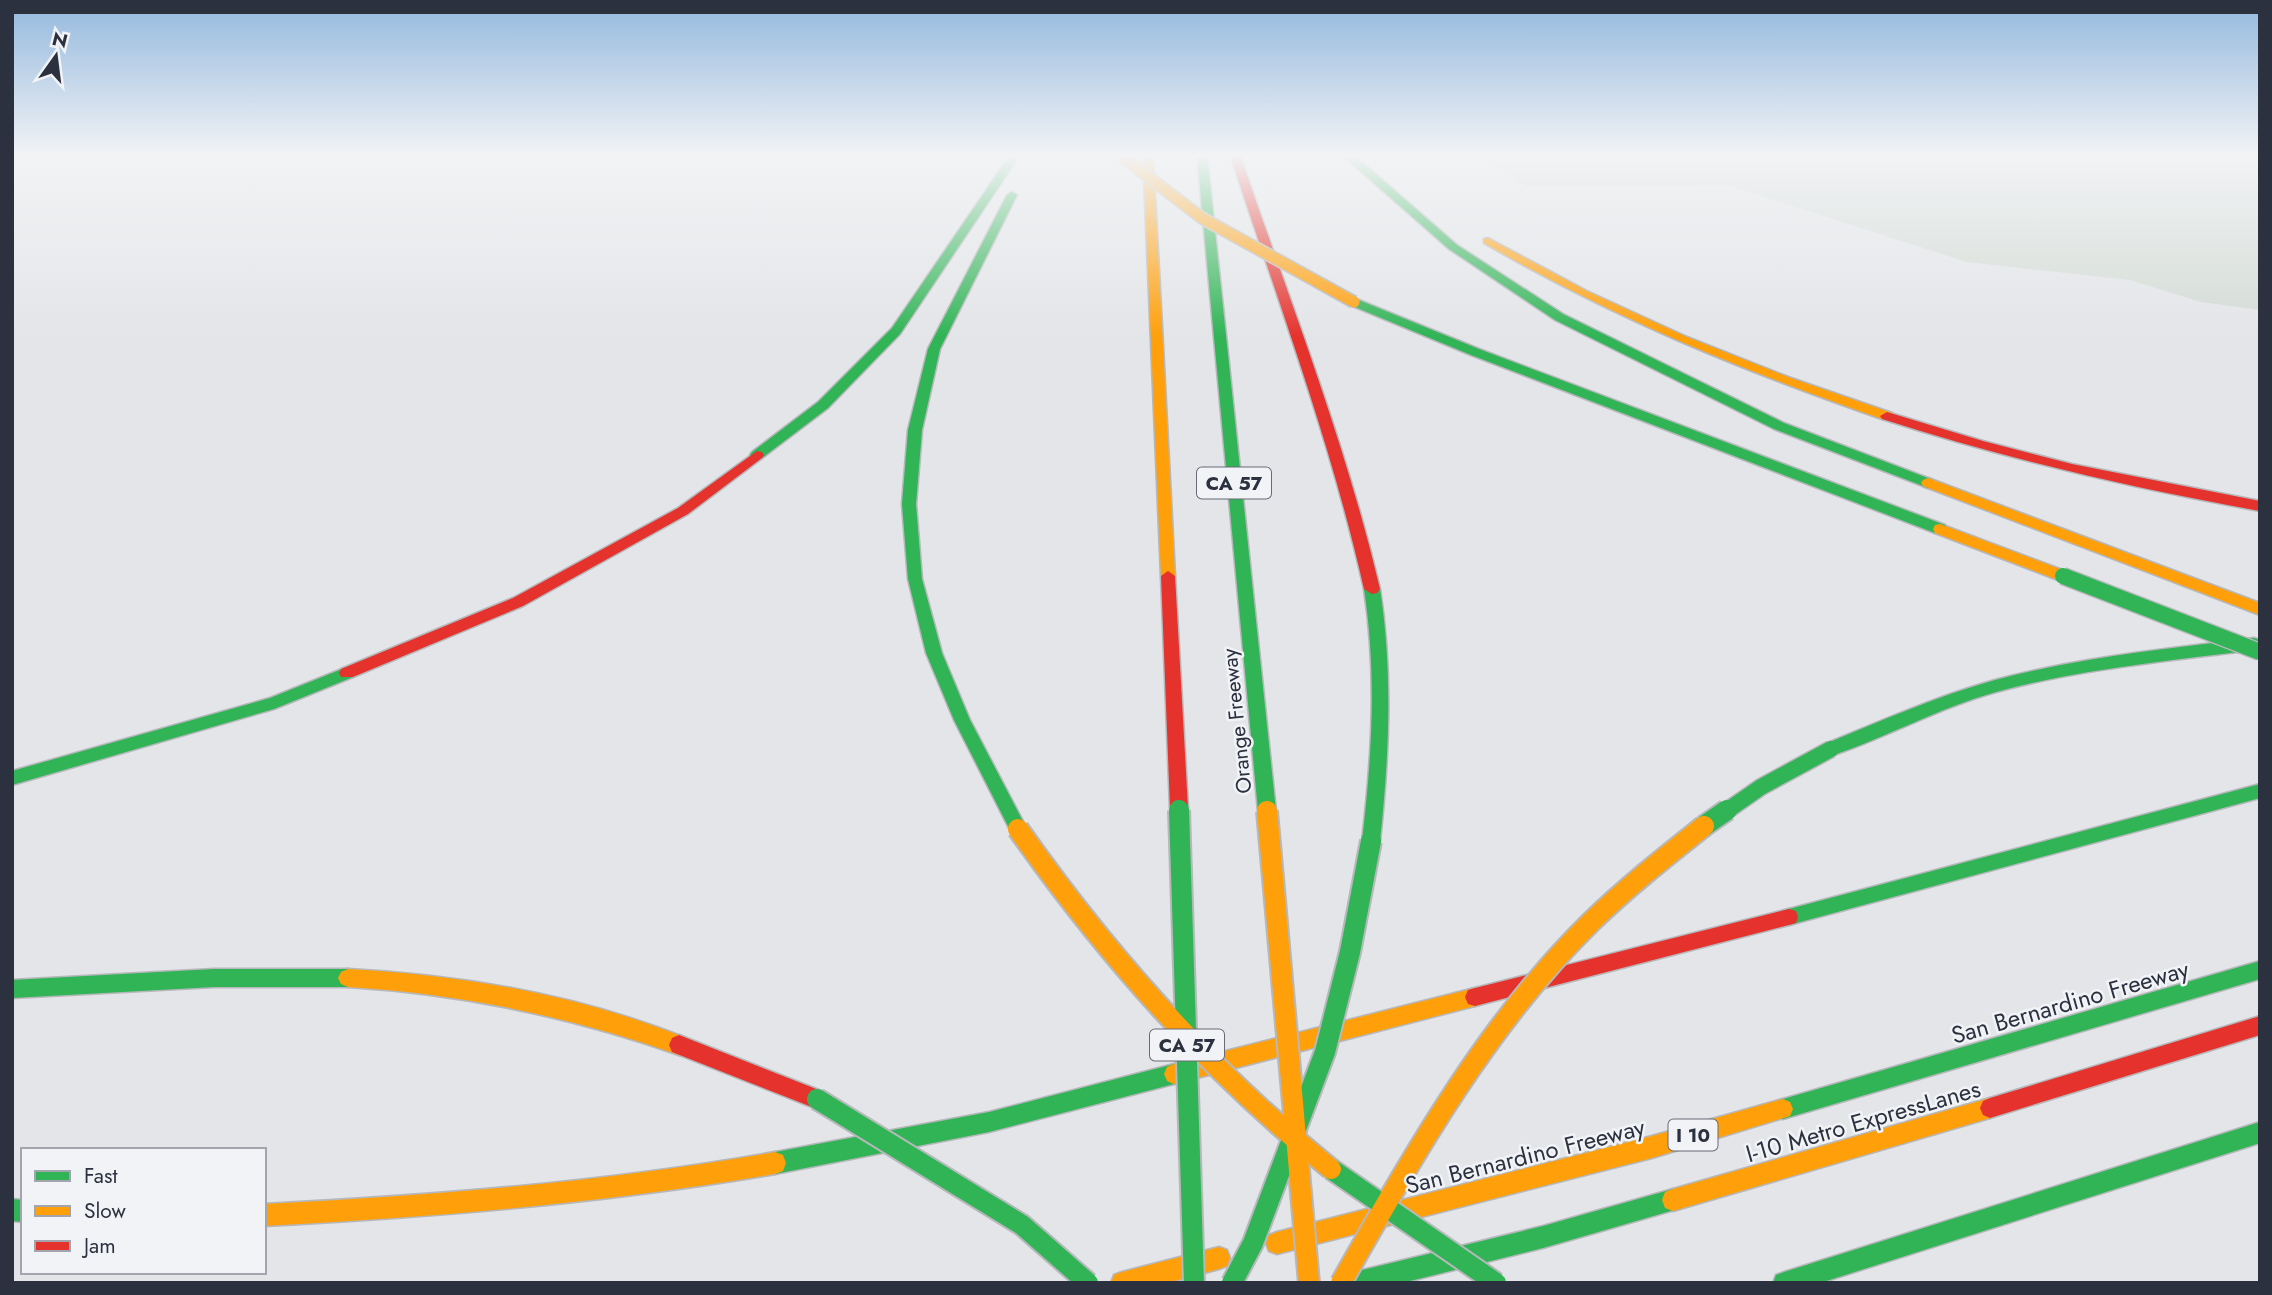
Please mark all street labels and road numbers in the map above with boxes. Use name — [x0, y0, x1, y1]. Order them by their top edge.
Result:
road number: CA 57 — [1197, 468, 1271, 498]
street label: Orange Freeway — [1214, 646, 1260, 795]
street label: San Bernardino Freeway — [1947, 951, 2193, 1053]
road number: CA 57 — [1150, 1030, 1224, 1060]
street label: I-10 Metro ExpressLanes — [1742, 1071, 1984, 1171]
street label: San Bernardino Freeway — [1402, 1109, 1649, 1203]
road number: I 10 — [1668, 1120, 1718, 1150]

